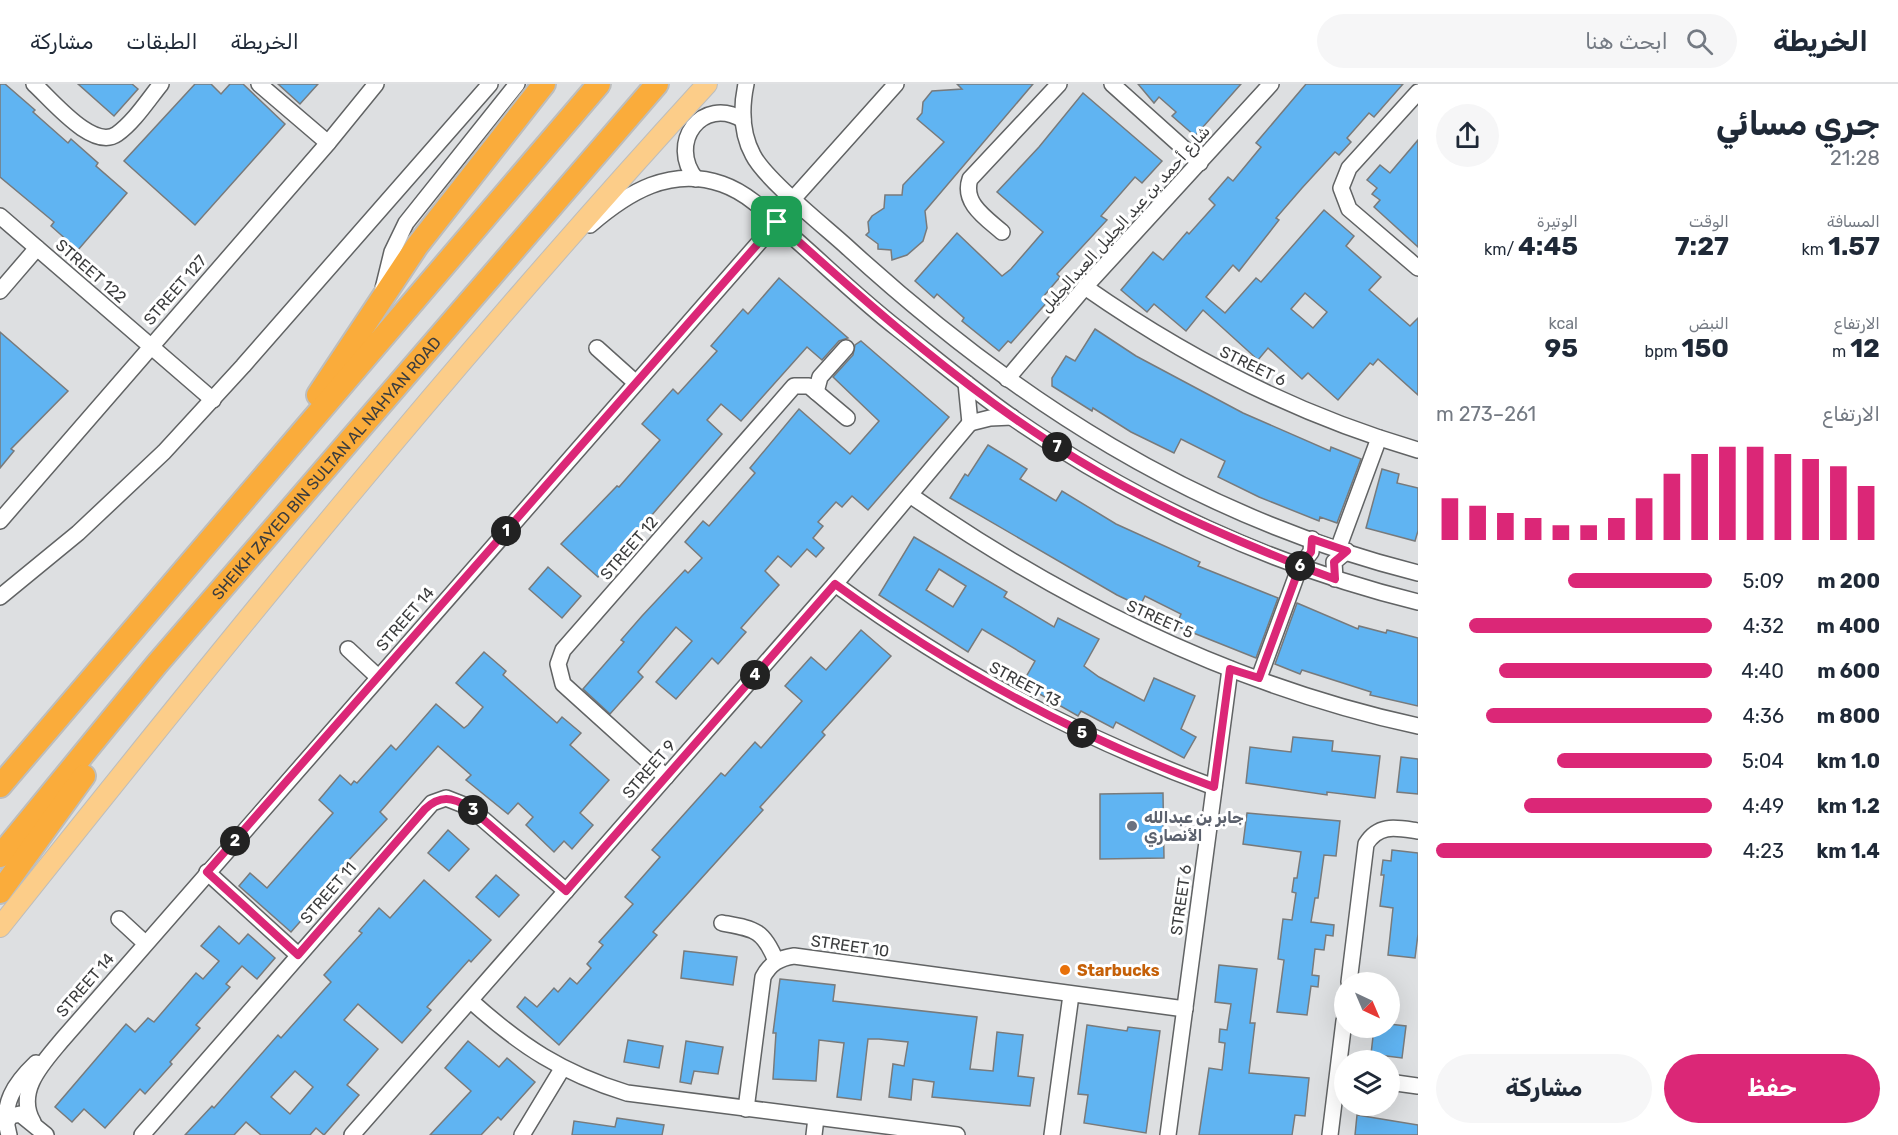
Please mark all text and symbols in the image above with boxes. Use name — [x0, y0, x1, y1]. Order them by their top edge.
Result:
search box — [1317, 14, 1737, 68]
icon: search — [1683, 25, 1716, 58]
text: الخريطة — [1773, 25, 1868, 58]
text: ابحث هنا — [1585, 28, 1668, 55]
text: مشاركة — [30, 29, 93, 54]
text: الطبقات — [126, 29, 198, 54]
text: الخريطة — [231, 29, 299, 54]
button: share — [1436, 104, 1499, 167]
text: جري مسائي — [1716, 104, 1880, 143]
street label: شارع أحمد بن عبد الجليل العبدالجليل — [1036, 122, 1215, 318]
text: 21:28 — [1830, 146, 1880, 170]
pin — [751, 196, 802, 247]
icon: arrive — [760, 205, 793, 238]
text: الوتيرة — [1537, 212, 1578, 231]
text: الوقت — [1689, 212, 1729, 231]
text: المسافة — [1827, 212, 1880, 231]
text: 4:45 — [1518, 231, 1578, 262]
text: 7:27 — [1675, 231, 1729, 262]
text: 1.57 — [1828, 231, 1880, 262]
street label: STREET 122 — [52, 235, 130, 307]
text: /km — [1484, 240, 1518, 259]
text: km — [1802, 240, 1828, 259]
street label: STREET 127 — [140, 251, 210, 329]
text: kcal — [1549, 314, 1578, 333]
text: النبض — [1689, 314, 1729, 333]
text: الارتفاع — [1834, 314, 1880, 333]
street label: SHEIKH ZAYED BIN SULTAN AL NAHYAN ROAD — [208, 333, 445, 603]
text: 95 — [1545, 333, 1578, 364]
text: 150 — [1682, 333, 1729, 364]
text: 12 — [1850, 333, 1880, 364]
street label: STREET 6 — [1217, 342, 1290, 390]
text: bpm — [1644, 342, 1682, 361]
text: m — [1832, 342, 1850, 361]
text: 261–273 m — [1436, 402, 1536, 426]
text: الارتفاع — [1822, 402, 1880, 426]
pin: 7 — [1042, 432, 1072, 462]
text: 7 — [1052, 437, 1062, 456]
street label: STREET 12 — [596, 512, 662, 584]
pin: 1 — [491, 516, 521, 546]
text: 1 — [502, 521, 510, 540]
pin: 6 — [1285, 551, 1315, 581]
text: 6 — [1295, 556, 1305, 575]
text: 5:09 — [1742, 569, 1784, 593]
text: 200 m — [1817, 569, 1880, 593]
street label: STREET 14 — [372, 583, 438, 655]
street label: STREET 5 — [1124, 596, 1196, 642]
text: 4:32 — [1743, 614, 1784, 638]
text: 400 m — [1817, 614, 1880, 638]
street label: STREET 13 — [986, 657, 1064, 711]
text: 4:40 — [1741, 659, 1784, 683]
text: 600 m — [1817, 659, 1880, 683]
pin: 4 — [740, 660, 770, 690]
text: 4 — [750, 665, 760, 684]
text: 4:36 — [1742, 704, 1784, 728]
text: 800 m — [1817, 704, 1880, 728]
pin: 5 — [1067, 718, 1097, 748]
text: 5 — [1077, 723, 1087, 742]
street label: STREET 9 — [618, 736, 680, 802]
text: 5:04 — [1742, 749, 1784, 773]
text: 1.0 km — [1817, 749, 1880, 773]
text: 4:49 — [1742, 794, 1784, 818]
text: 1.2 km — [1817, 794, 1880, 818]
pin: 3 — [458, 795, 488, 825]
text: 3 — [468, 800, 478, 819]
place label: جابر بن عبدالله الأنصاري — [1144, 808, 1244, 847]
marker: جابر بن عبدالله الأنصاري — [1125, 819, 1139, 833]
pin: 2 — [220, 826, 250, 856]
text: 2 — [230, 831, 240, 850]
text: 4:23 — [1743, 839, 1784, 863]
text: 1.4 km — [1817, 839, 1880, 863]
street label: STREET 11 — [296, 858, 360, 928]
street label: STREET 6 — [1167, 863, 1195, 937]
street label: STREET 10 — [810, 931, 890, 961]
street label: STREET 14 — [52, 949, 118, 1021]
place label: Starbucks — [1077, 961, 1160, 980]
marker: Starbucks — [1058, 963, 1072, 977]
north arrow — [1334, 972, 1400, 1038]
map controls — [1334, 972, 1400, 1116]
button: layers — [1334, 1050, 1400, 1116]
button: مشاركة — [1436, 1054, 1652, 1123]
button: حفظ — [1664, 1054, 1880, 1123]

